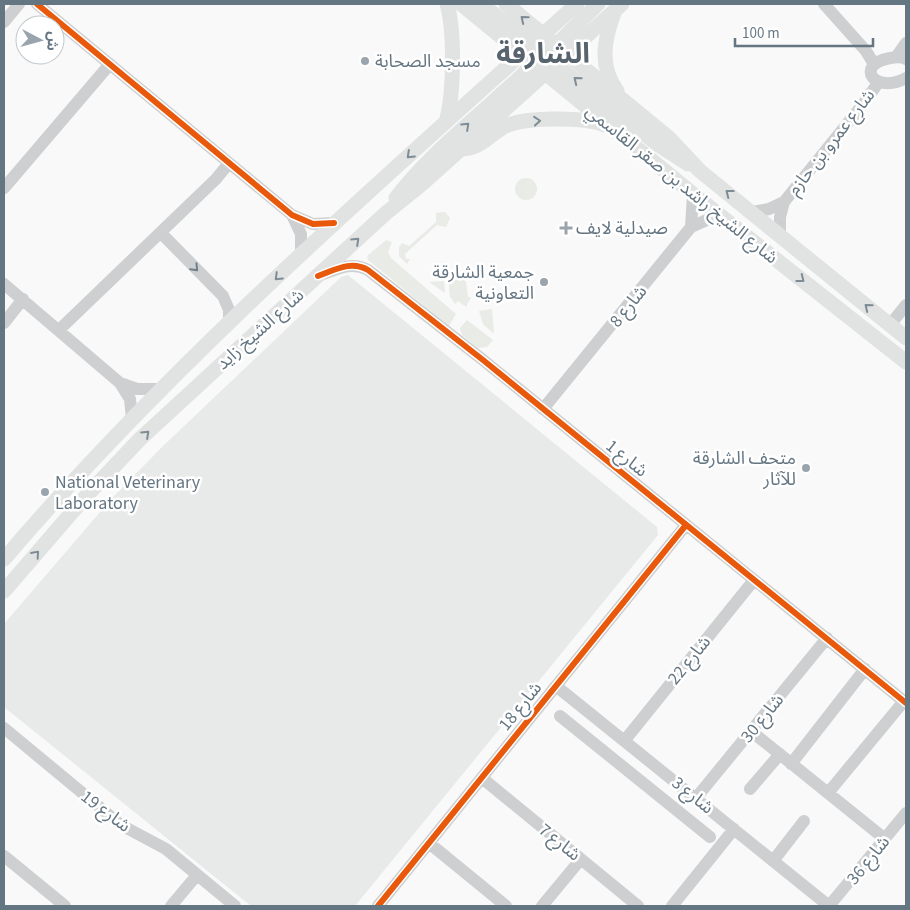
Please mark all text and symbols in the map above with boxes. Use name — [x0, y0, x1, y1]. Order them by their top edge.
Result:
north arrow — [15, 15, 65, 65]
scale bar — [735, 15, 872, 47]
one-way arrow — [521, 16, 530, 25]
text: 100 m — [742, 23, 780, 44]
text: ش — [41, 31, 63, 52]
district label: الشارقة — [496, 34, 590, 74]
place label: مسجد الصحابة — [375, 49, 481, 74]
marker: مسجد الصحابة — [359, 55, 371, 67]
one-way arrow — [573, 77, 582, 86]
street label: شارع عمرو بن حازم — [782, 84, 882, 201]
street label: شارع الشيخ راشد بن صقر القاسمي — [580, 99, 783, 271]
one-way arrow — [533, 116, 541, 127]
one-way arrow — [461, 123, 470, 132]
one-way arrow — [407, 149, 416, 158]
one-way arrow — [726, 191, 735, 199]
place label: صيدلية لايف — [576, 216, 668, 241]
marker: صيدلية لايف — [560, 222, 572, 234]
one-way arrow — [350, 238, 359, 247]
place label: جمعية الشارقة التعاونية — [432, 260, 534, 306]
one-way arrow — [189, 262, 198, 271]
one-way arrow — [274, 271, 283, 280]
one-way arrow — [795, 273, 805, 282]
marker: جمعية الشارقة التعاونية — [538, 276, 550, 288]
street label: شارع 8 — [604, 280, 654, 333]
street label: شارع الشيخ زايد — [211, 283, 310, 376]
one-way arrow — [865, 304, 874, 313]
one-way arrow — [140, 431, 149, 440]
street label: شارع 1 — [600, 434, 653, 484]
place label: متحف الشارقة للآثار — [693, 446, 796, 492]
marker: متحف الشارقة للآثار — [800, 462, 812, 474]
place label: National Veterinary Laboratory — [55, 470, 201, 516]
marker: National Veterinary Laboratory — [39, 486, 51, 498]
one-way arrow — [30, 551, 39, 560]
street label: شارع 22 — [662, 630, 718, 691]
street label: شارع 18 — [493, 676, 549, 737]
street label: شارع 30 — [735, 688, 791, 749]
street label: شارع 3 — [666, 771, 719, 821]
street label: شارع 19 — [75, 784, 136, 839]
street label: شارع 7 — [533, 818, 586, 868]
street label: شارع 36 — [841, 830, 897, 891]

